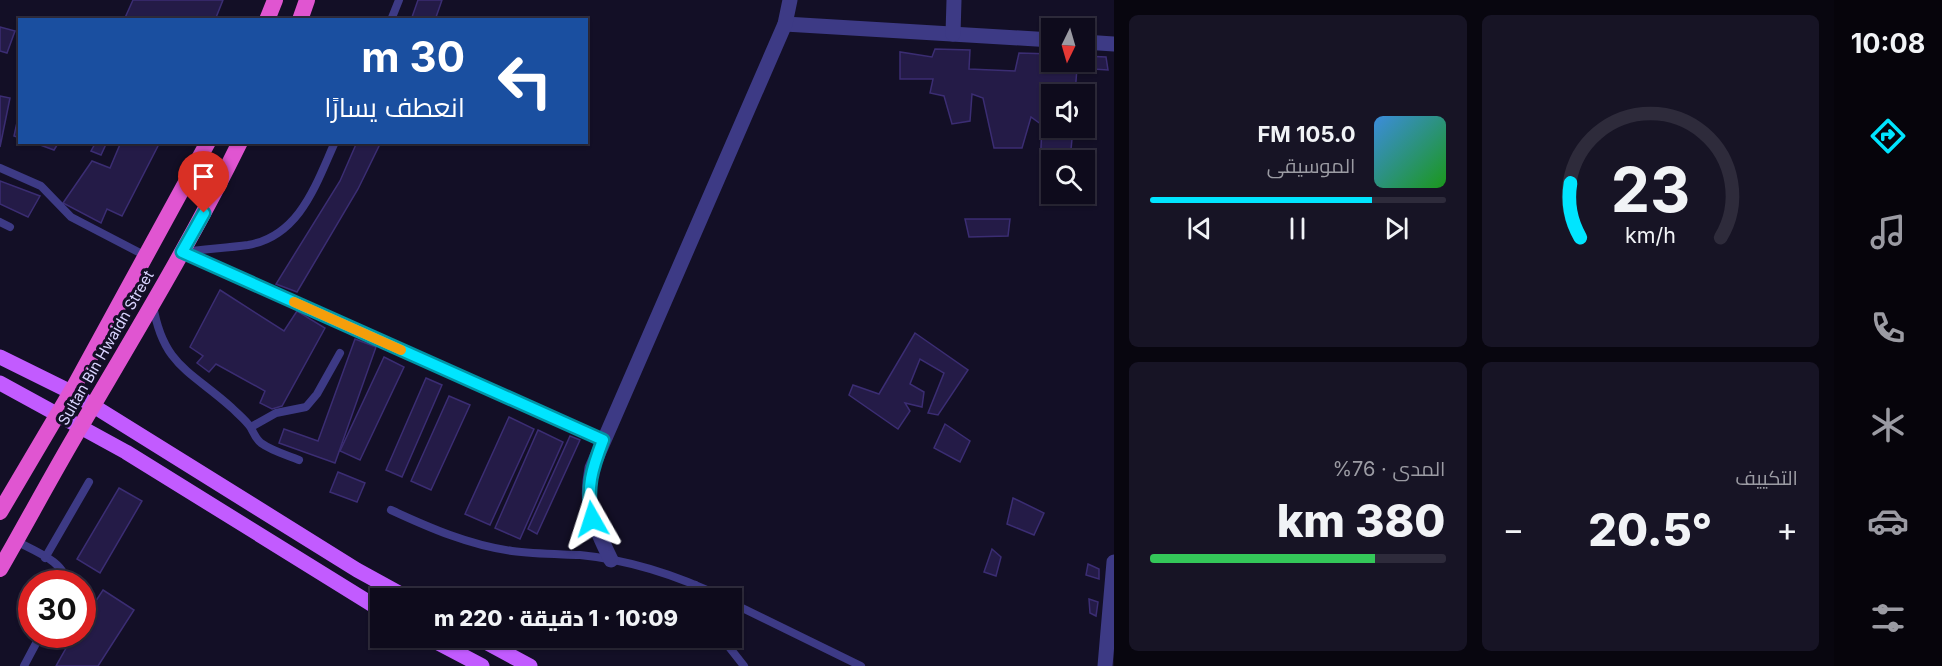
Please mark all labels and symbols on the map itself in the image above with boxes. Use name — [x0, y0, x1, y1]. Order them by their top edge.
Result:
north arrow — [1041, 18, 1095, 72]
pin — [178, 151, 229, 213]
street label: Sultan Bin Hwaidn Street — [53, 267, 158, 428]
position arrow — [560, 487, 624, 551]
speed limit sign: 30 — [18, 570, 96, 648]

